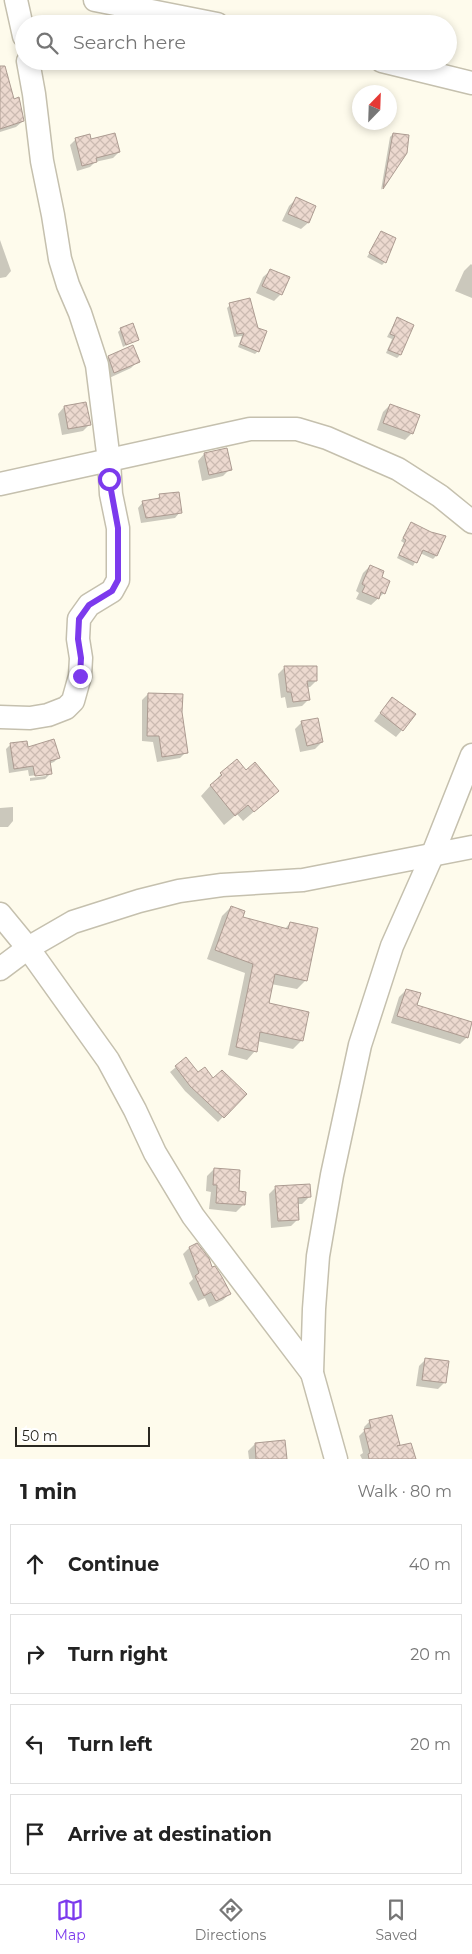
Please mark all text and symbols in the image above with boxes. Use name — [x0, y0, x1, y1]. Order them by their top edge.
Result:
search box — [15, 15, 457, 70]
icon: search — [33, 29, 61, 57]
text: Search here — [73, 31, 186, 54]
north arrow — [352, 85, 397, 130]
route start — [98, 468, 121, 491]
route end — [69, 665, 92, 688]
scale bar — [15, 1424, 150, 1447]
text: 50 m — [22, 1427, 58, 1445]
text: 1 min — [20, 1479, 77, 1504]
text: Walk · 80 m — [357, 1482, 452, 1501]
icon: ahead — [21, 1550, 49, 1578]
text: Continue — [68, 1553, 159, 1576]
text: 40 m — [409, 1555, 451, 1574]
icon: right — [21, 1640, 49, 1668]
text: Turn right — [68, 1643, 168, 1666]
text: 20 m — [410, 1645, 451, 1664]
icon: left — [21, 1730, 49, 1758]
text: Turn left — [68, 1733, 153, 1756]
text: 20 m — [410, 1735, 451, 1754]
icon: arrive — [21, 1820, 49, 1848]
text: Arrive at destination — [68, 1823, 272, 1846]
tab: Map — [55, 1896, 86, 1944]
tab: Directions — [195, 1896, 266, 1944]
tab: Saved — [375, 1896, 417, 1944]

